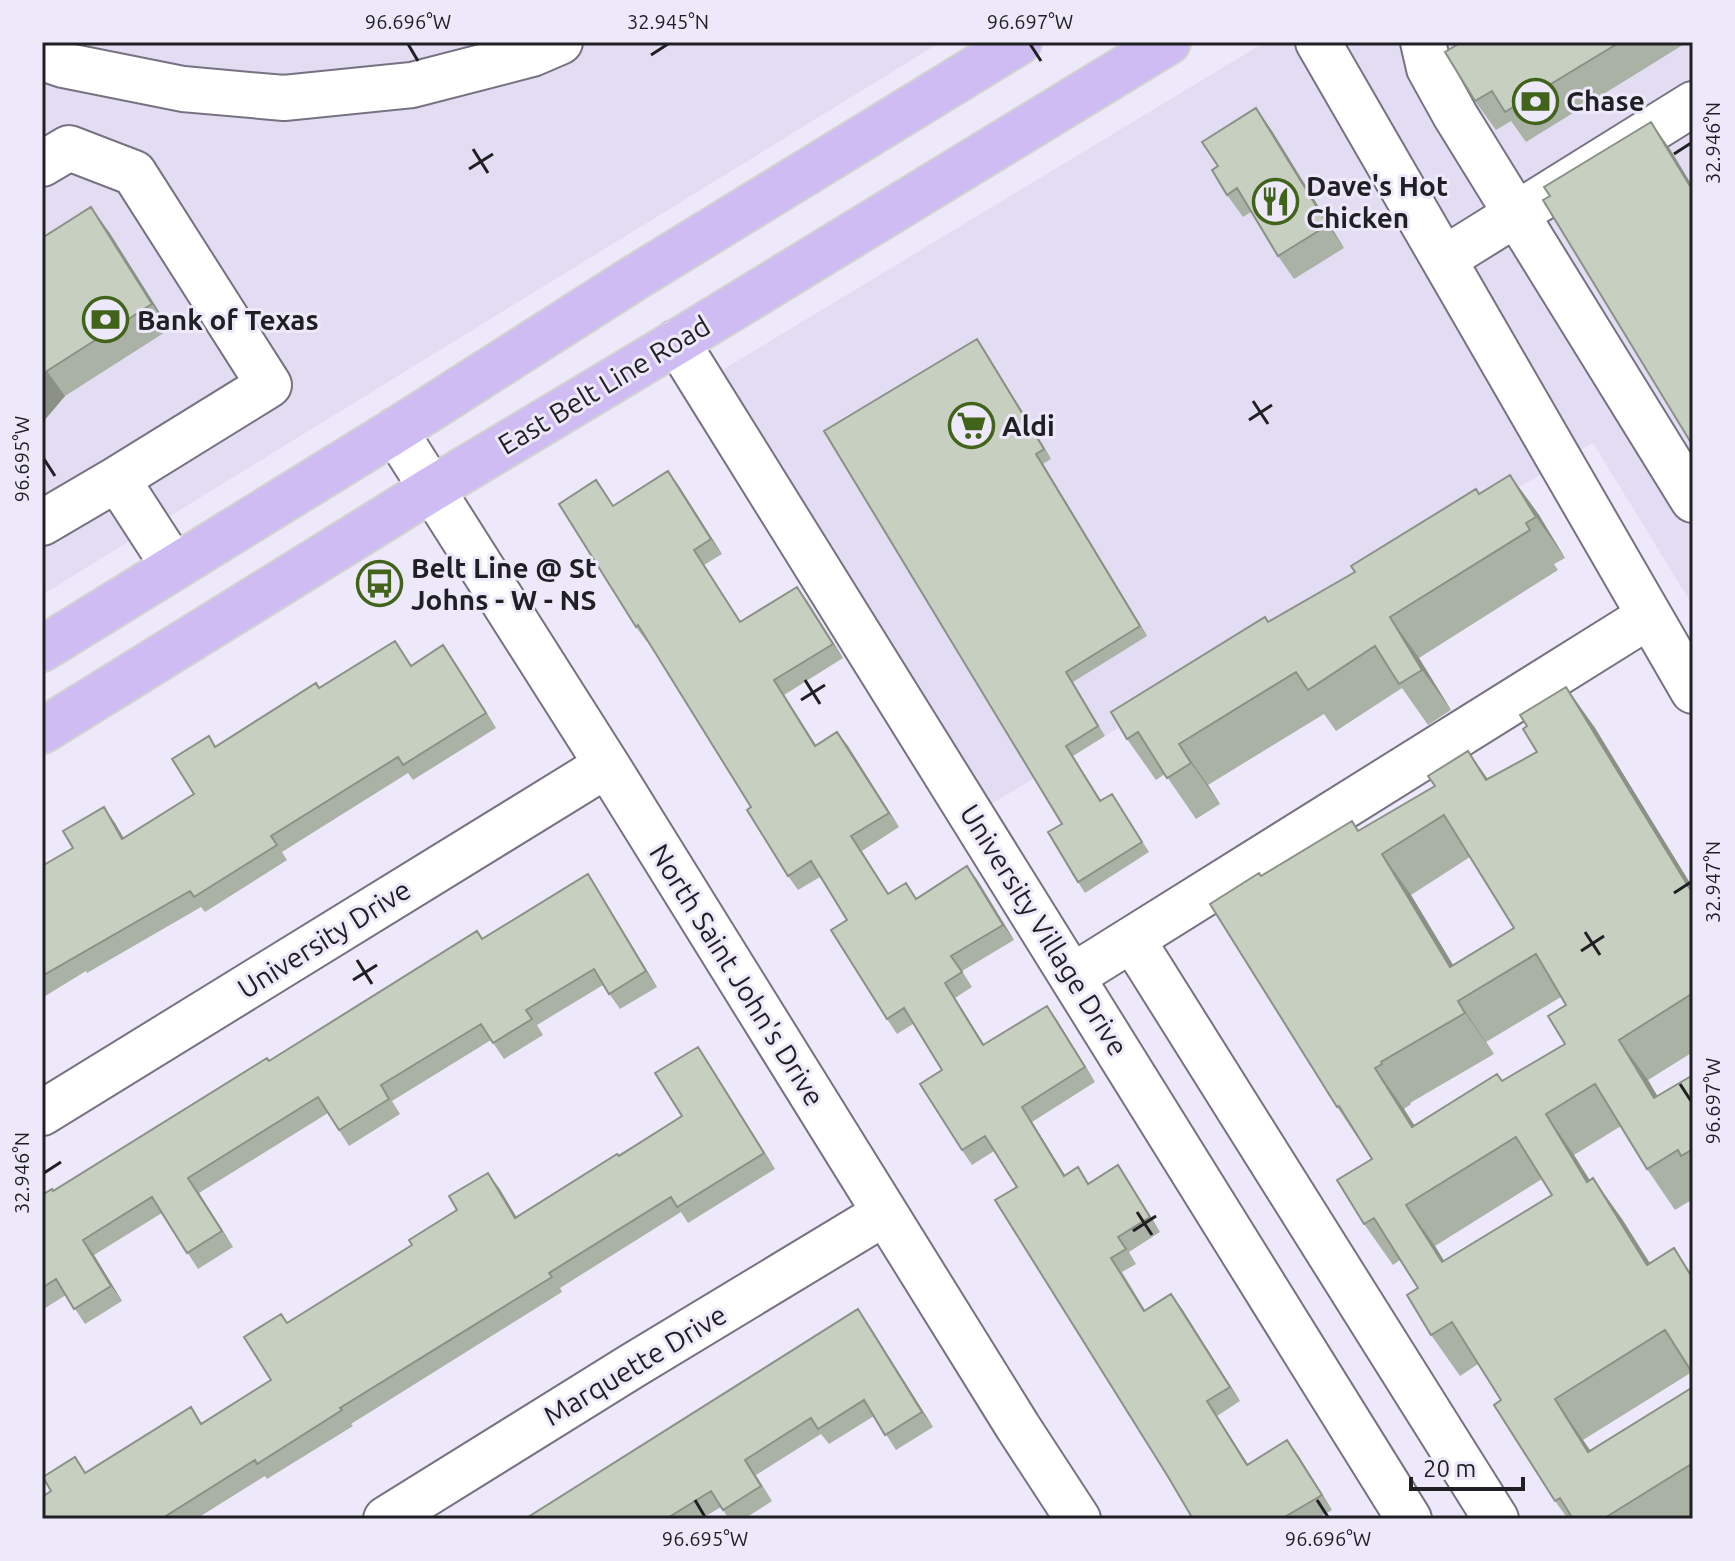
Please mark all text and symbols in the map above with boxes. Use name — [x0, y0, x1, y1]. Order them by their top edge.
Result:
text: 96.696°W — [365, 10, 451, 33]
text: 32.945°N — [627, 10, 709, 33]
text: 96.697°W — [987, 10, 1073, 33]
bank icon: Chase — [1511, 77, 1559, 125]
place label: Chase — [1566, 85, 1645, 116]
text: 32.946°N — [1701, 102, 1724, 184]
place label: Dave's Hot Chicken — [1306, 170, 1448, 233]
restaurant icon: Dave's Hot Chicken — [1251, 178, 1299, 226]
bank icon: Bank of Texas — [82, 296, 130, 344]
place label: Bank of Texas — [137, 304, 319, 335]
street label: East Belt Line Road — [492, 309, 715, 460]
supermarket icon: Aldi — [947, 402, 995, 450]
place label: Aldi — [1002, 410, 1055, 441]
text: 96.695°W — [10, 416, 33, 502]
place label: Belt Line @ St Johns - W - NS — [411, 552, 597, 615]
bus stop icon: Belt Line @ St Johns - W - NS — [356, 560, 404, 608]
street label: University Village Drive — [954, 798, 1134, 1061]
street label: North Saint John's Drive — [644, 838, 831, 1111]
text: 32.947°N — [1701, 841, 1724, 923]
street label: University Drive — [232, 873, 416, 1004]
text: 96.697°W — [1701, 1058, 1724, 1144]
text: 32.946°N — [10, 1132, 33, 1214]
street label: Marquette Drive — [538, 1298, 732, 1431]
scale bar — [1411, 1441, 1523, 1491]
text: 20 m — [1423, 1455, 1476, 1482]
text: 96.695°W — [662, 1527, 748, 1550]
text: 96.696°W — [1285, 1527, 1371, 1550]

